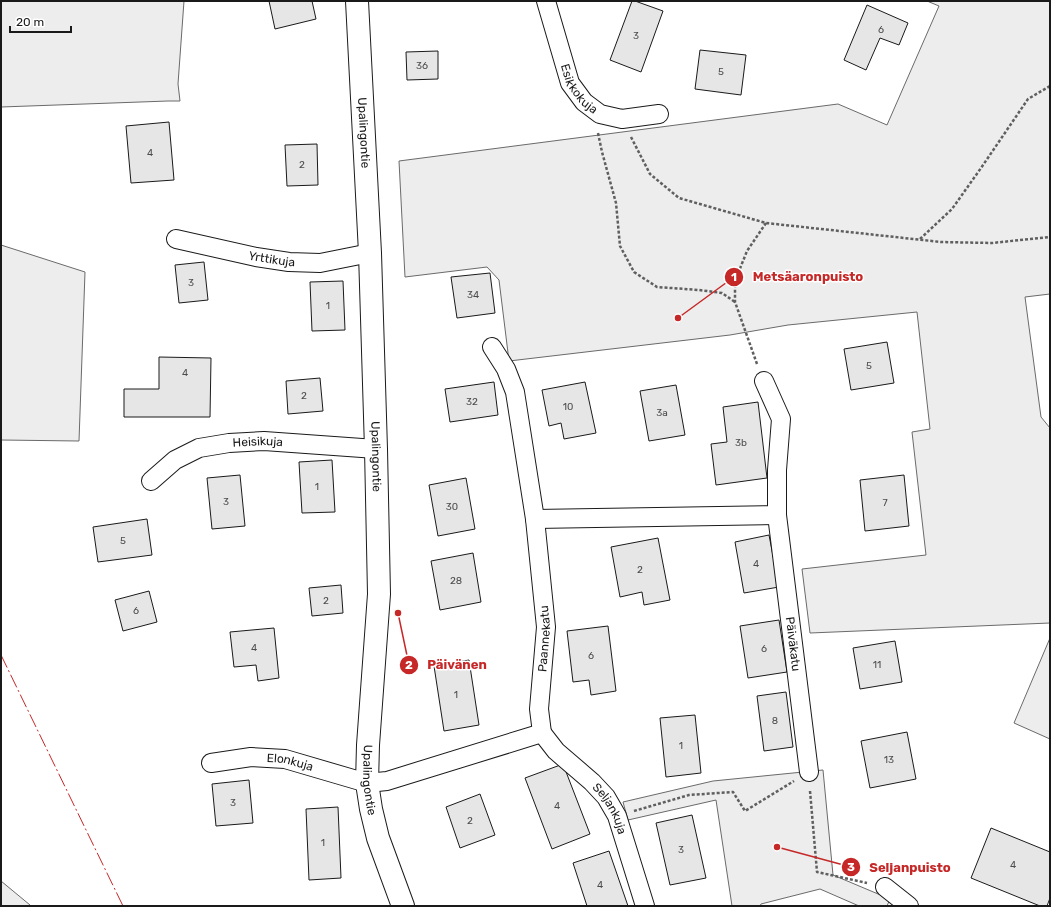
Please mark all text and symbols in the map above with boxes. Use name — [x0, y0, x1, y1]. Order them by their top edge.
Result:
scale bar — [10, 8, 71, 34]
text: 20 m — [16, 15, 44, 29]
house number: 6 — [878, 24, 884, 36]
house number: 3 — [633, 30, 639, 42]
house number: 36 — [416, 60, 428, 72]
street label: Esikkokuja — [558, 62, 600, 117]
house number: 5 — [718, 66, 724, 78]
street label: Upalingontie — [355, 97, 373, 169]
house number: 4 — [147, 147, 153, 159]
house number: 2 — [299, 159, 305, 171]
street label: Yrttikuja — [247, 249, 295, 269]
callout: Metsäaronpuisto — [724, 264, 871, 289]
text: Metsäaronpuisto — [753, 269, 863, 284]
text: 1 — [731, 270, 737, 284]
house number: 3 — [188, 277, 194, 289]
house number: 34 — [467, 289, 479, 301]
house number: 1 — [326, 300, 330, 312]
house number: 5 — [866, 360, 872, 372]
house number: 4 — [182, 367, 188, 379]
house number: 2 — [301, 390, 307, 402]
house number: 32 — [466, 396, 478, 408]
house number: 10 — [563, 401, 573, 413]
house number: 3a — [656, 407, 668, 419]
street label: Upalingontie — [368, 421, 384, 492]
street label: Heisikuja — [232, 434, 283, 450]
house number: 3b — [735, 437, 747, 449]
house number: 1 — [315, 481, 319, 493]
house number: 3 — [223, 496, 229, 508]
house number: 7 — [882, 497, 888, 509]
house number: 30 — [446, 501, 458, 513]
house number: 5 — [120, 535, 126, 547]
house number: 4 — [753, 558, 759, 570]
house number: 2 — [637, 564, 643, 576]
house number: 28 — [450, 575, 462, 587]
house number: 2 — [323, 595, 329, 607]
house number: 6 — [133, 605, 139, 617]
street label: Paannekatu — [535, 605, 553, 673]
street label: Päiväkatu — [783, 616, 803, 672]
house number: 4 — [251, 642, 257, 654]
house number: 6 — [761, 643, 767, 655]
house number: 6 — [588, 650, 594, 662]
callout: Päivänen — [399, 652, 495, 677]
text: Päivänen — [427, 657, 487, 672]
text: 2 — [405, 658, 413, 672]
house number: 11 — [873, 659, 881, 671]
house number: 1 — [454, 689, 458, 701]
house number: 8 — [772, 715, 778, 727]
house number: 1 — [679, 740, 683, 752]
street label: Upalingontie — [360, 745, 379, 817]
street label: Elonkuja — [266, 751, 315, 774]
house number: 13 — [884, 754, 894, 766]
street label: Seljankuja — [590, 780, 629, 836]
house number: 3 — [230, 797, 236, 809]
house number: 4 — [554, 800, 560, 812]
house number: 2 — [467, 815, 473, 827]
house number: 1 — [321, 837, 325, 849]
house number: 3 — [678, 844, 684, 856]
callout: Seljanpuisto — [841, 855, 959, 880]
house number: 4 — [1010, 859, 1016, 871]
text: 3 — [847, 860, 855, 874]
text: Seljanpuisto — [869, 860, 951, 875]
house number: 4 — [597, 879, 603, 891]

